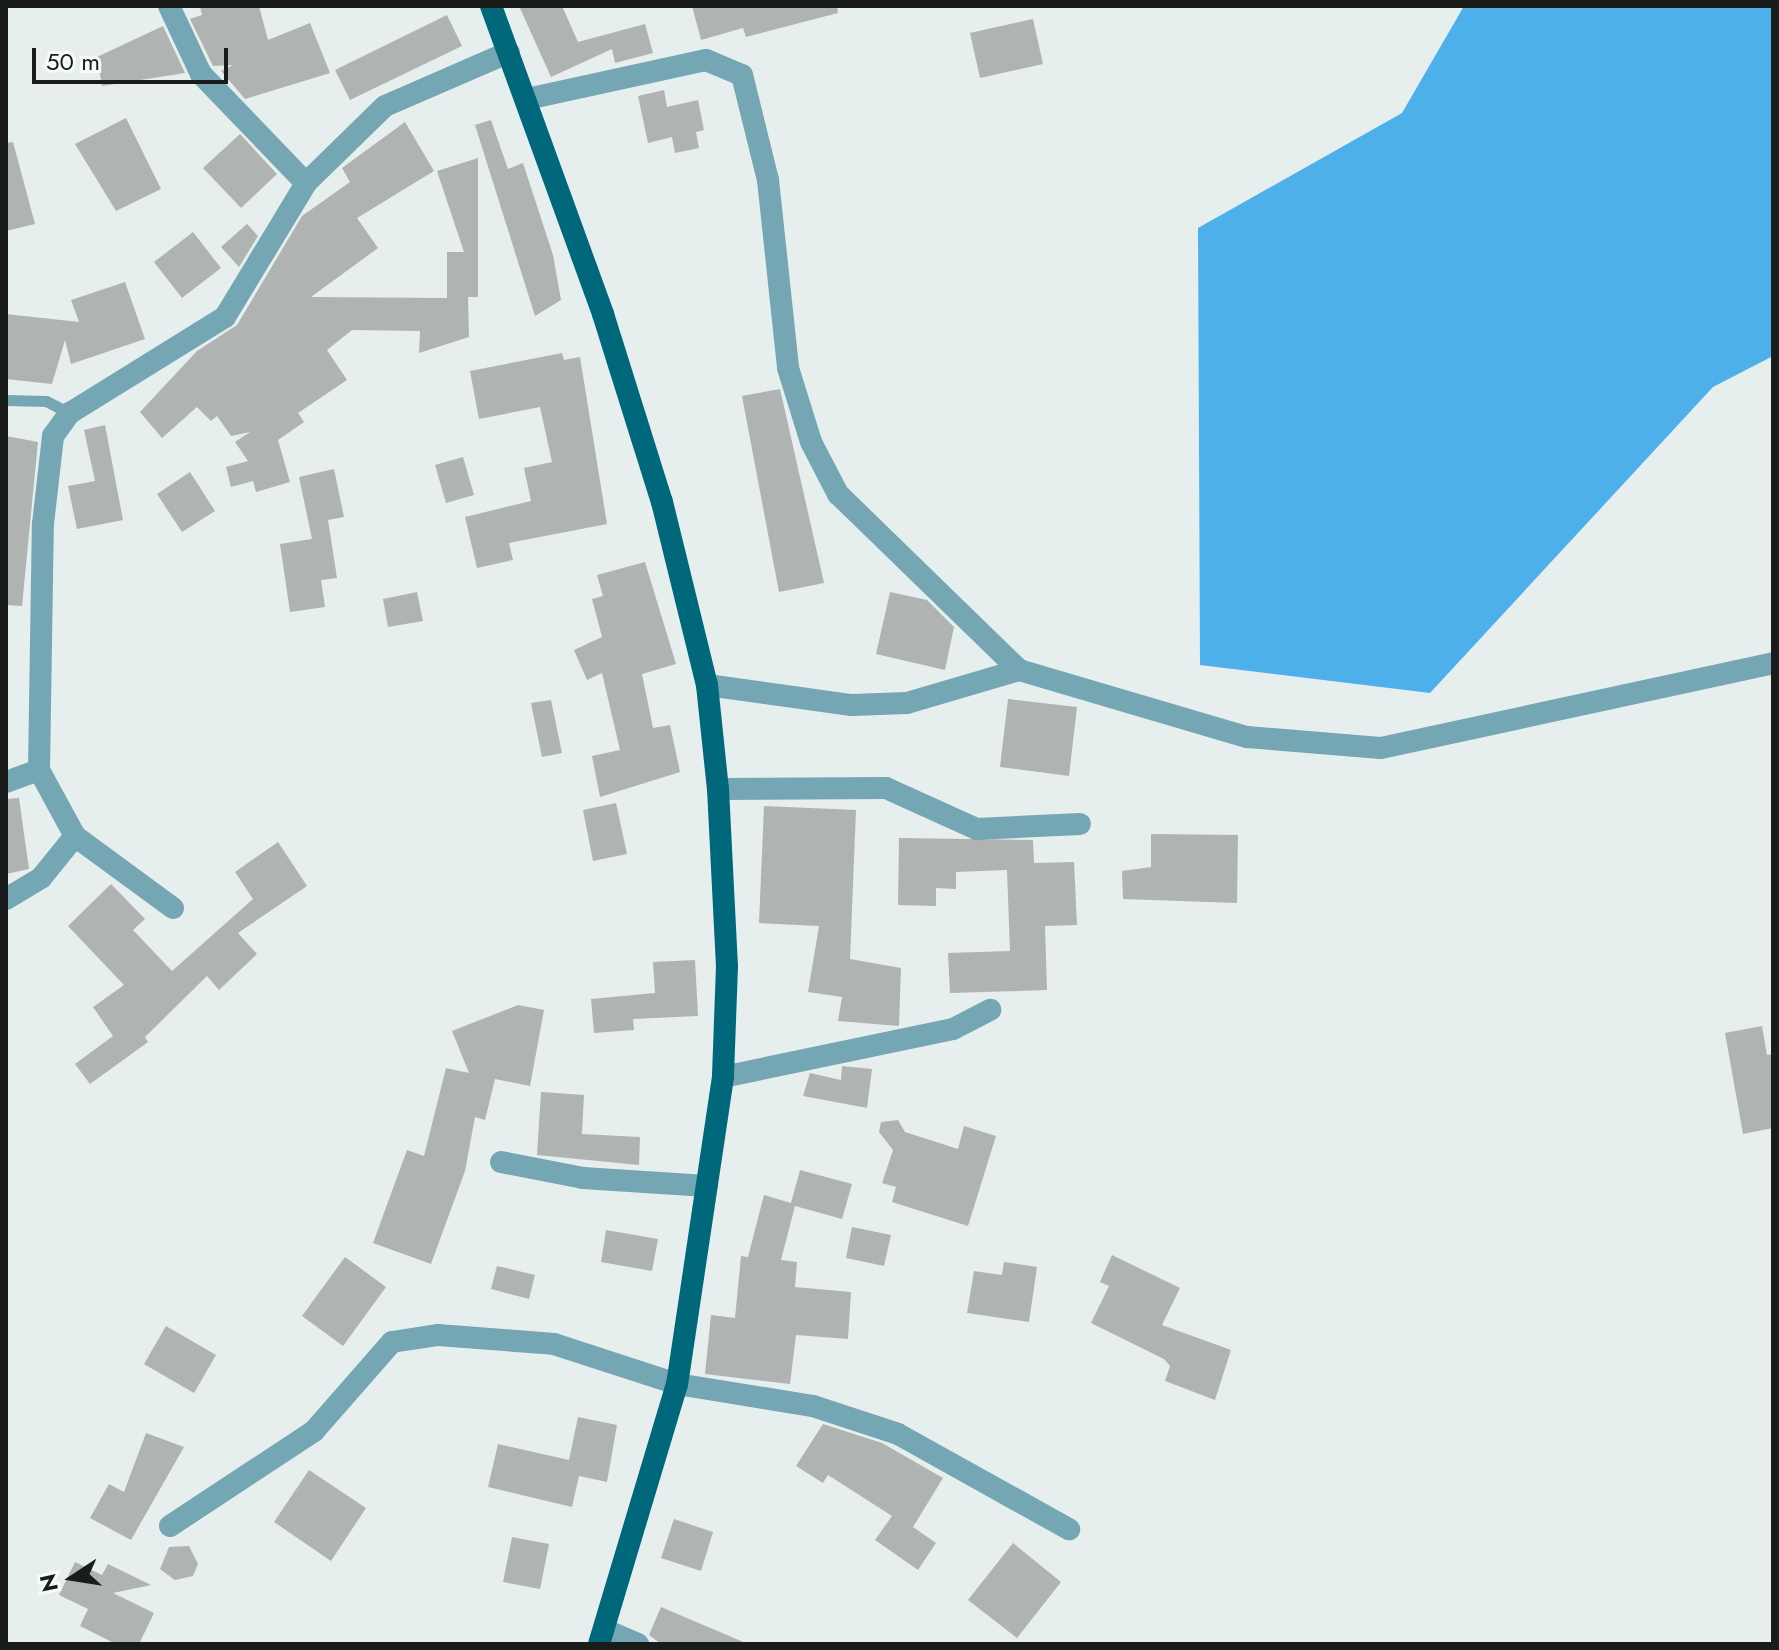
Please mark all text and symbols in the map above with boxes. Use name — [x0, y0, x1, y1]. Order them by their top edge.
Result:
scale bar — [36, 32, 232, 82]
text: 50 m — [46, 44, 100, 79]
north arrow — [32, 1538, 112, 1618]
text: N — [31, 1571, 66, 1595]

